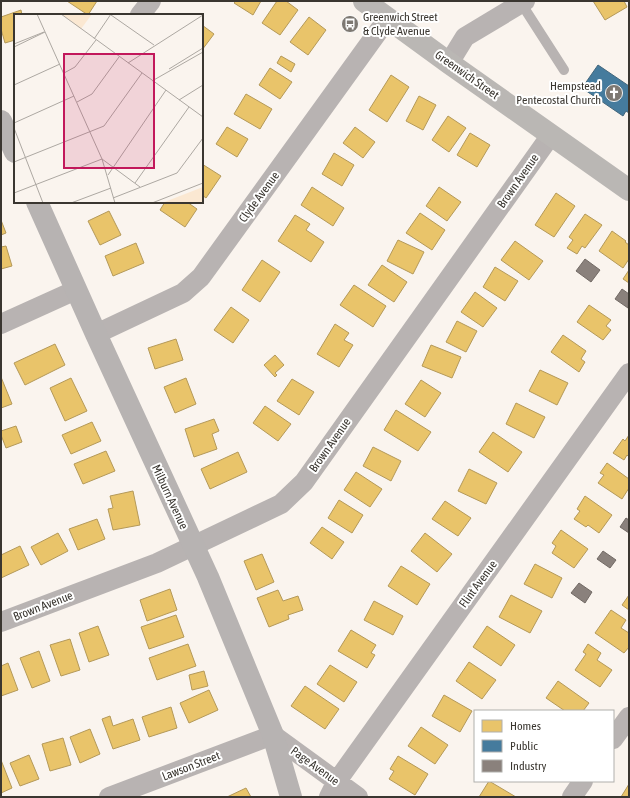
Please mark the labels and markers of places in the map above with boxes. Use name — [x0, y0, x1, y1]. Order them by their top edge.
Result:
place label: Greenwich Street & Clyde Avenue — [363, 10, 438, 38]
bus stop icon: Greenwich Street & Clyde Avenue — [340, 14, 360, 34]
place label: Hempstead Pentecostal Church — [516, 79, 601, 107]
church icon: Hempstead Pentecostal Church — [604, 83, 624, 103]

